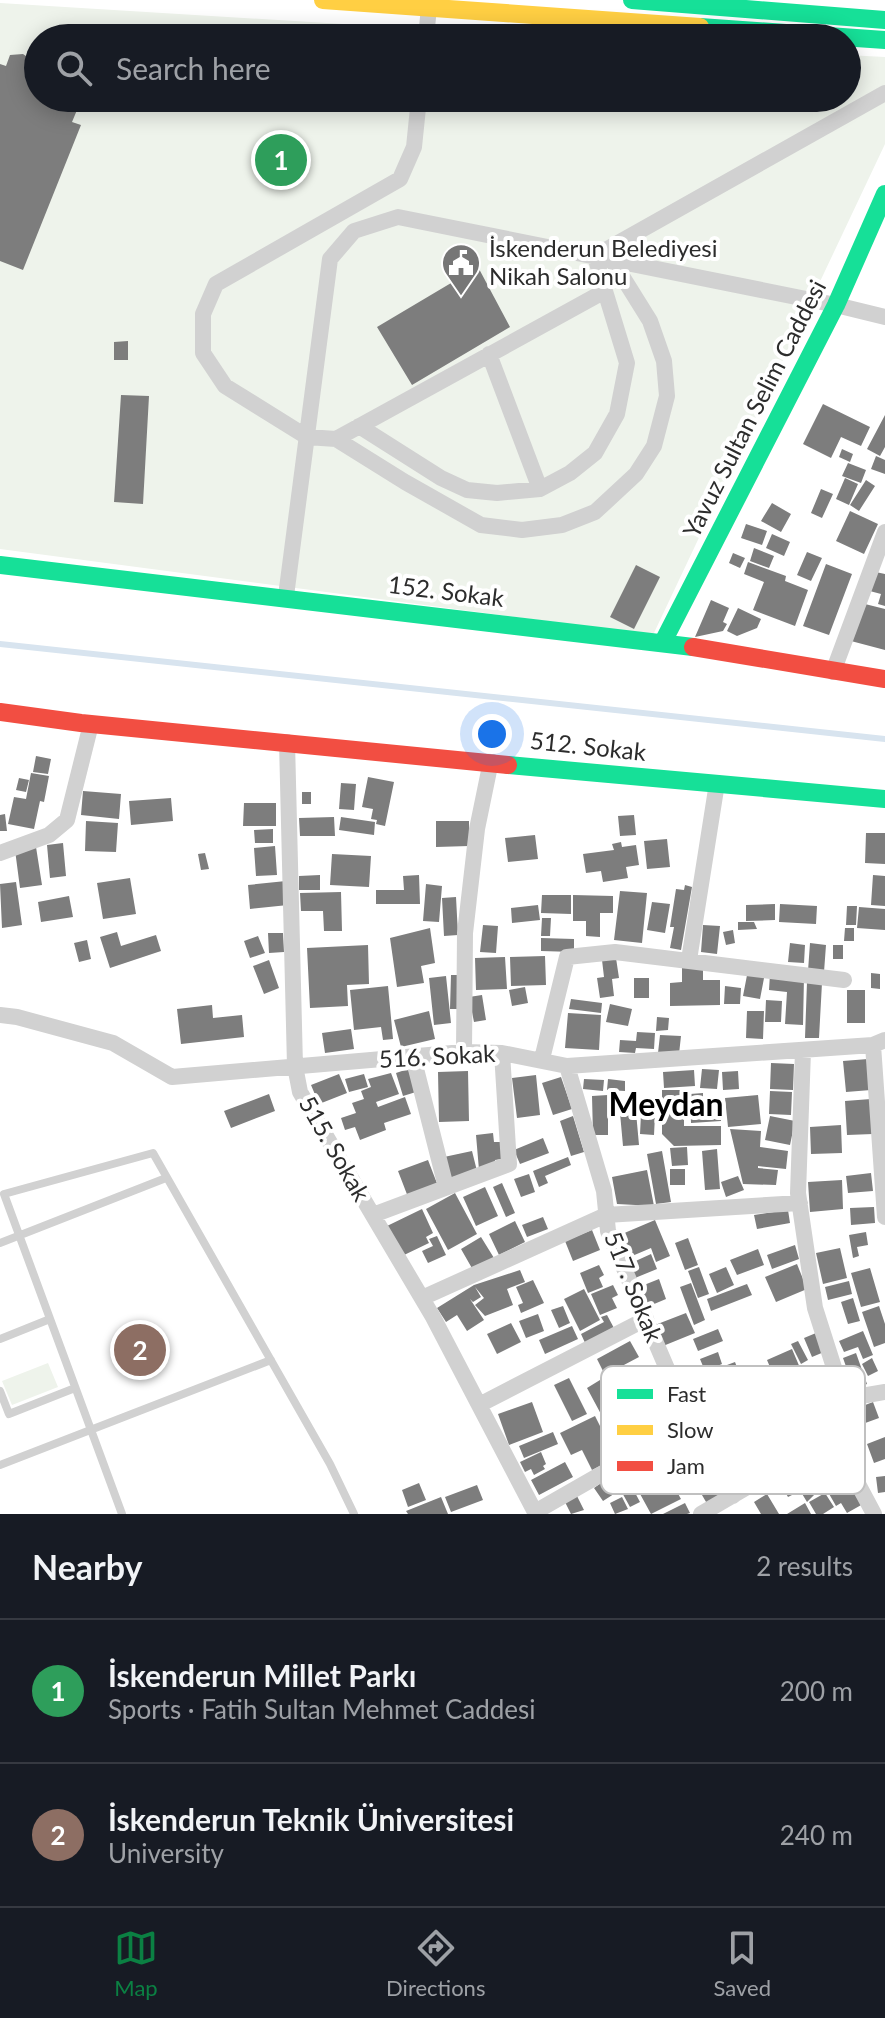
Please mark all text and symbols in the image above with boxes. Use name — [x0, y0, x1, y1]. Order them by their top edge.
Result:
search box — [24, 24, 861, 112]
icon: search — [52, 46, 96, 90]
text: Search here — [116, 50, 271, 86]
pin: 1 — [255, 130, 307, 190]
place label: İskenderun Belediyesi Nikah Salonu — [489, 233, 718, 290]
public building icon: İskenderun Belediyesi Nikah Salonu — [440, 242, 482, 297]
street label: Yavuz Sultan Selim Caddesi — [676, 275, 831, 542]
street label: 152. Sokak — [387, 569, 507, 612]
your location — [472, 714, 512, 754]
street label: 512. Sokak — [529, 725, 648, 766]
street label: 516. Sokak — [378, 1038, 497, 1073]
district label: Meydan — [608, 1084, 724, 1123]
street label: 515. Sokak — [294, 1091, 377, 1207]
street label: 517. Sokak — [599, 1227, 670, 1347]
pin: 2 — [114, 1320, 166, 1380]
legend — [601, 1366, 865, 1494]
text: Fast — [667, 1380, 706, 1407]
text: Slow — [667, 1416, 714, 1443]
text: Jam — [667, 1452, 705, 1479]
text: Nearby — [32, 1546, 143, 1587]
text: 2 results — [756, 1550, 853, 1582]
text: İskenderun Millet Parkı — [108, 1657, 416, 1693]
text: 1 — [50, 1675, 66, 1707]
text: 200 m — [780, 1675, 853, 1707]
text: Sports · Fatih Sultan Mehmet Caddesi — [108, 1693, 536, 1725]
text: İskenderun Teknik Üniversitesi — [108, 1801, 514, 1837]
text: 2 — [50, 1819, 66, 1851]
text: 240 m — [780, 1819, 853, 1851]
text: University — [108, 1837, 224, 1869]
tab: Map — [114, 1926, 158, 2001]
tab: Directions — [386, 1926, 485, 2001]
tab: Saved — [713, 1926, 771, 2001]

